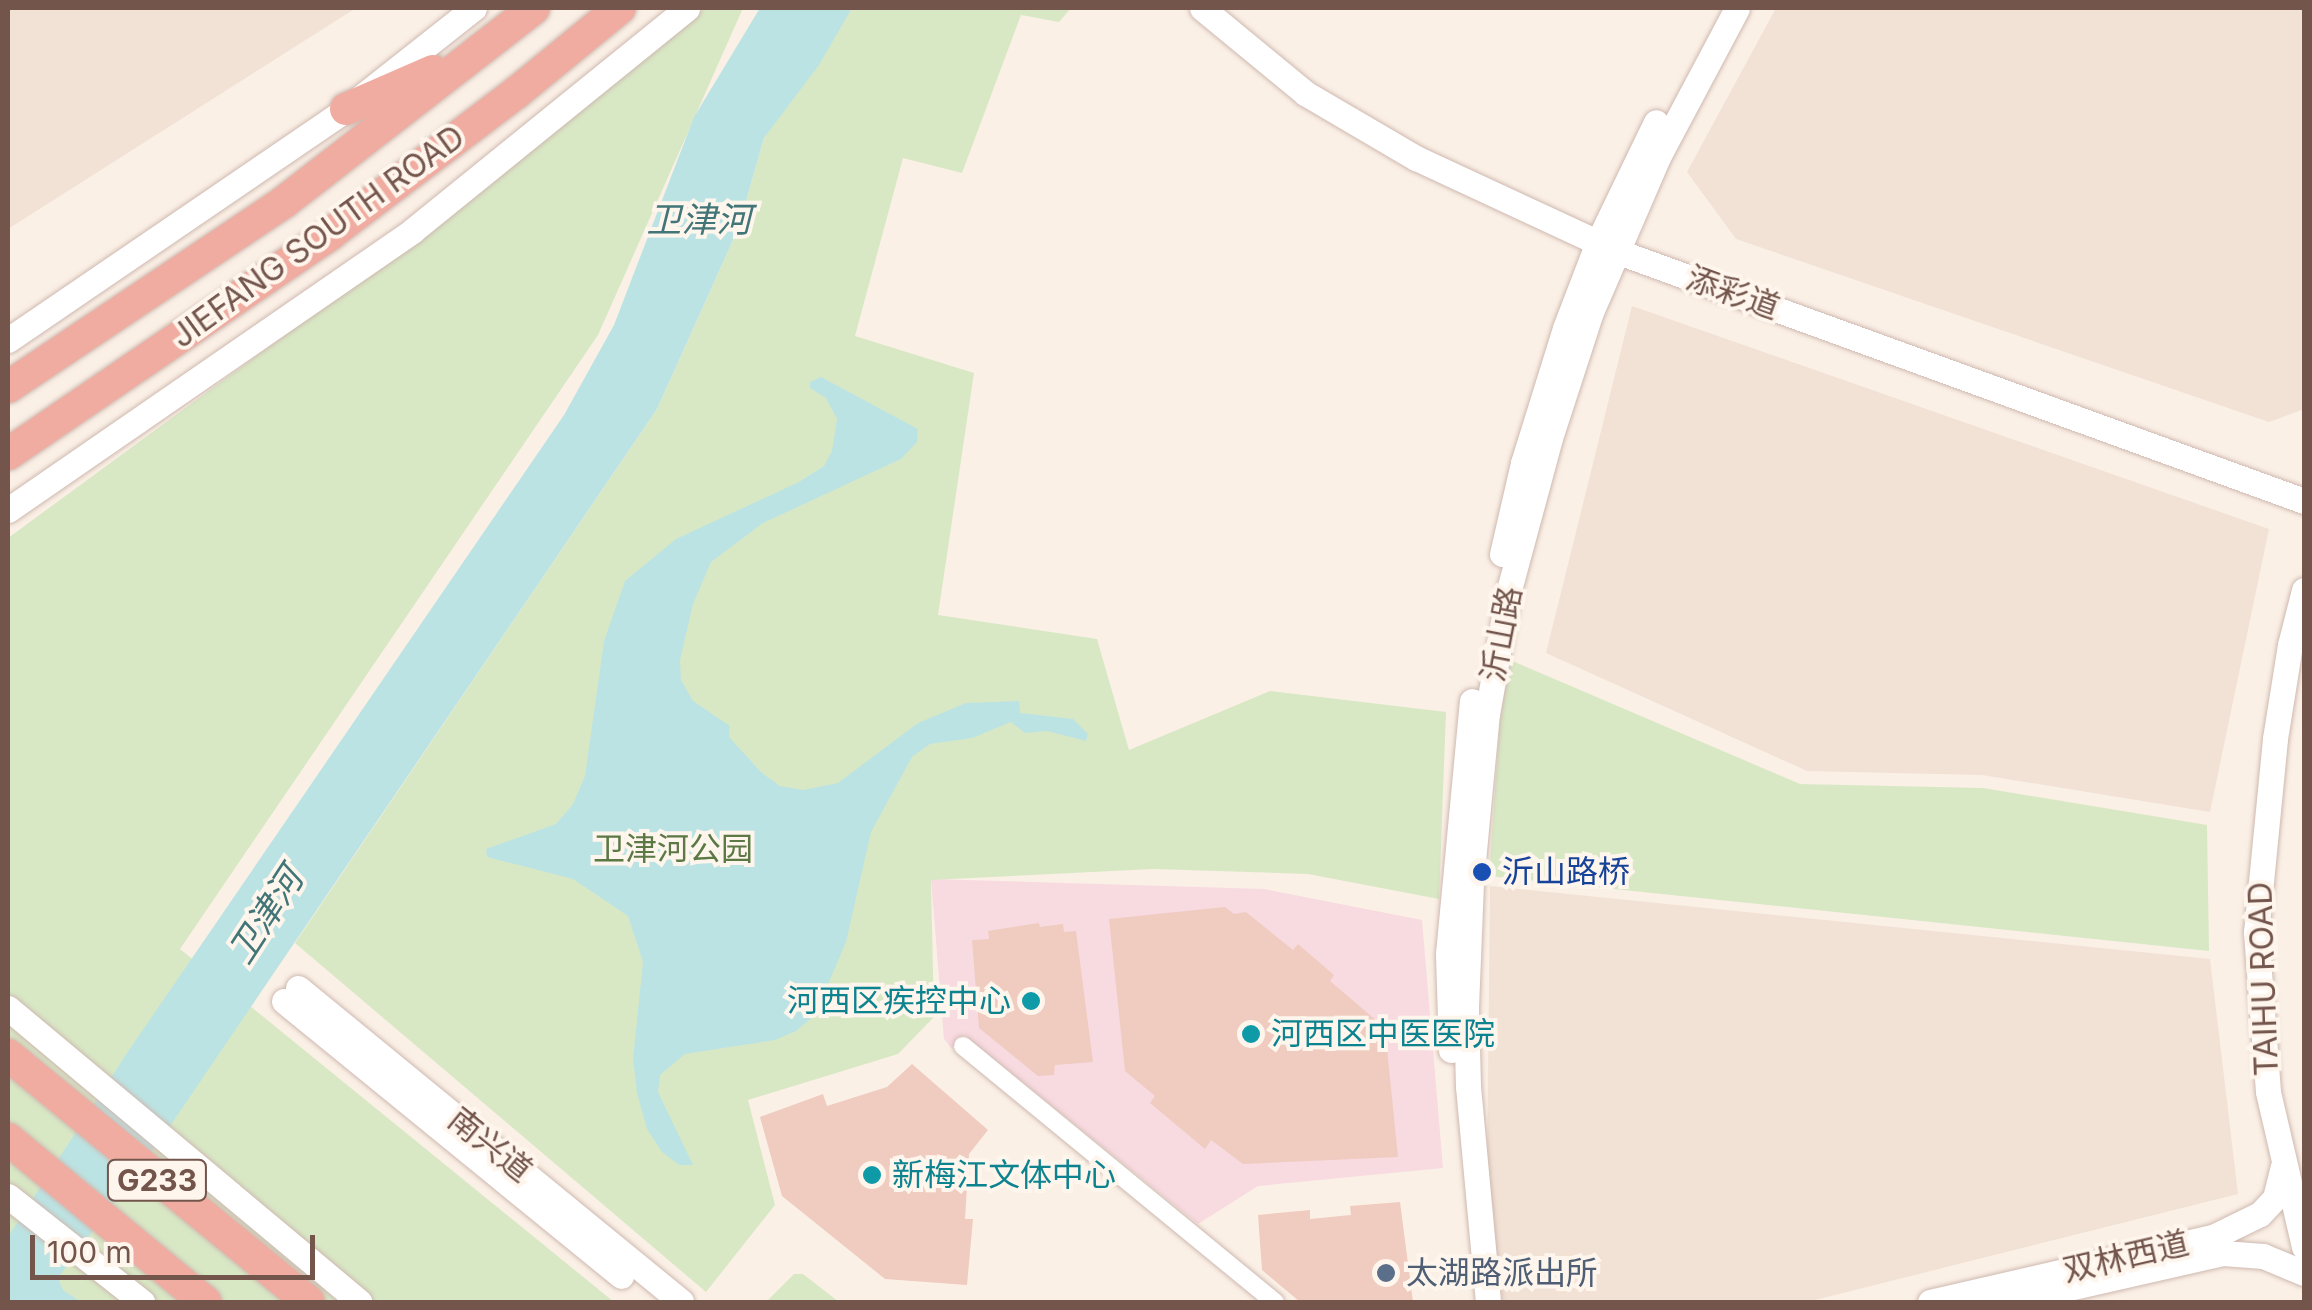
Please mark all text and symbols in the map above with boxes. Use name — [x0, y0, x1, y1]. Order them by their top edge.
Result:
street label: JIEFANG SOUTH ROAD — [164, 118, 472, 356]
water label: 卫津河 — [647, 198, 751, 240]
street label: 添彩道 — [1681, 259, 1785, 327]
street label: 沂山路 — [1474, 583, 1530, 685]
park label: 卫津河公园 — [593, 830, 753, 868]
place label: 沂山路桥 — [1502, 853, 1630, 891]
water label: 卫津河 — [219, 860, 311, 970]
marker: 沂山路桥 — [1471, 861, 1493, 883]
street label: TAIHU ROAD — [2241, 881, 2287, 1077]
place label: 河西区疾控中心 — [787, 982, 1011, 1020]
marker: 河西区疾控中心 — [1020, 990, 1042, 1012]
place label: 河西区中医医院 — [1271, 1015, 1495, 1053]
marker: 河西区中医医院 — [1240, 1023, 1262, 1045]
street label: 南兴道 — [441, 1100, 539, 1190]
road number: G233 — [104, 1155, 210, 1205]
place label: 新梅江文体中心 — [892, 1156, 1116, 1194]
marker: 新梅江文体中心 — [861, 1164, 883, 1186]
scale bar — [35, 1215, 320, 1277]
street label: 双林西道 — [2059, 1224, 2193, 1290]
text: 100 m — [47, 1234, 132, 1270]
place label: 太湖路派出所 — [1406, 1254, 1598, 1292]
marker: 太湖路派出所 — [1375, 1262, 1397, 1284]

